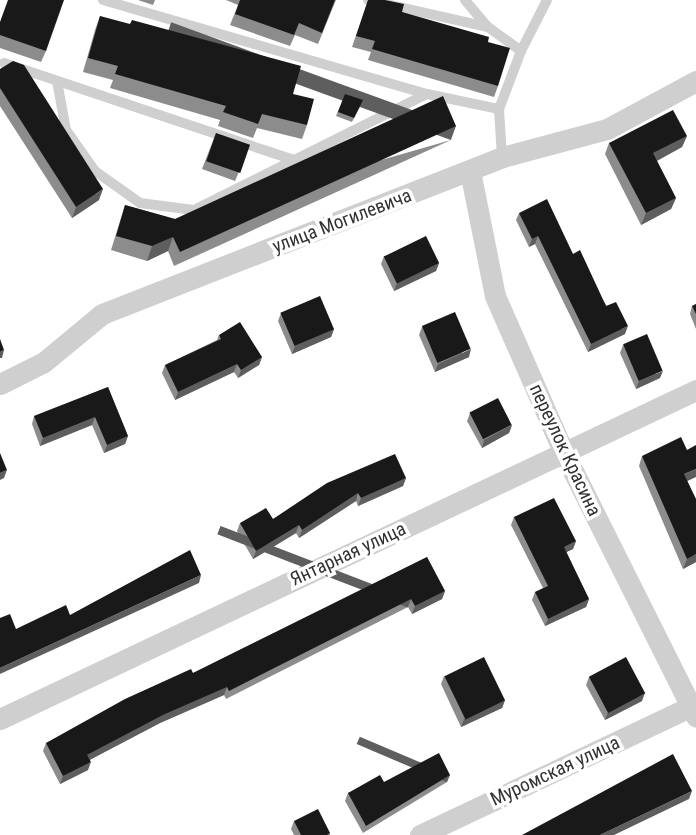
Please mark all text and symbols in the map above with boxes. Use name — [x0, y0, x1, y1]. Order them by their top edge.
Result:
street label: улица Могилевича — [269, 184, 415, 258]
street label: переулок Красина — [524, 380, 606, 520]
street label: Янтарная улица — [287, 517, 409, 591]
street label: Муромская улица — [487, 731, 623, 811]

